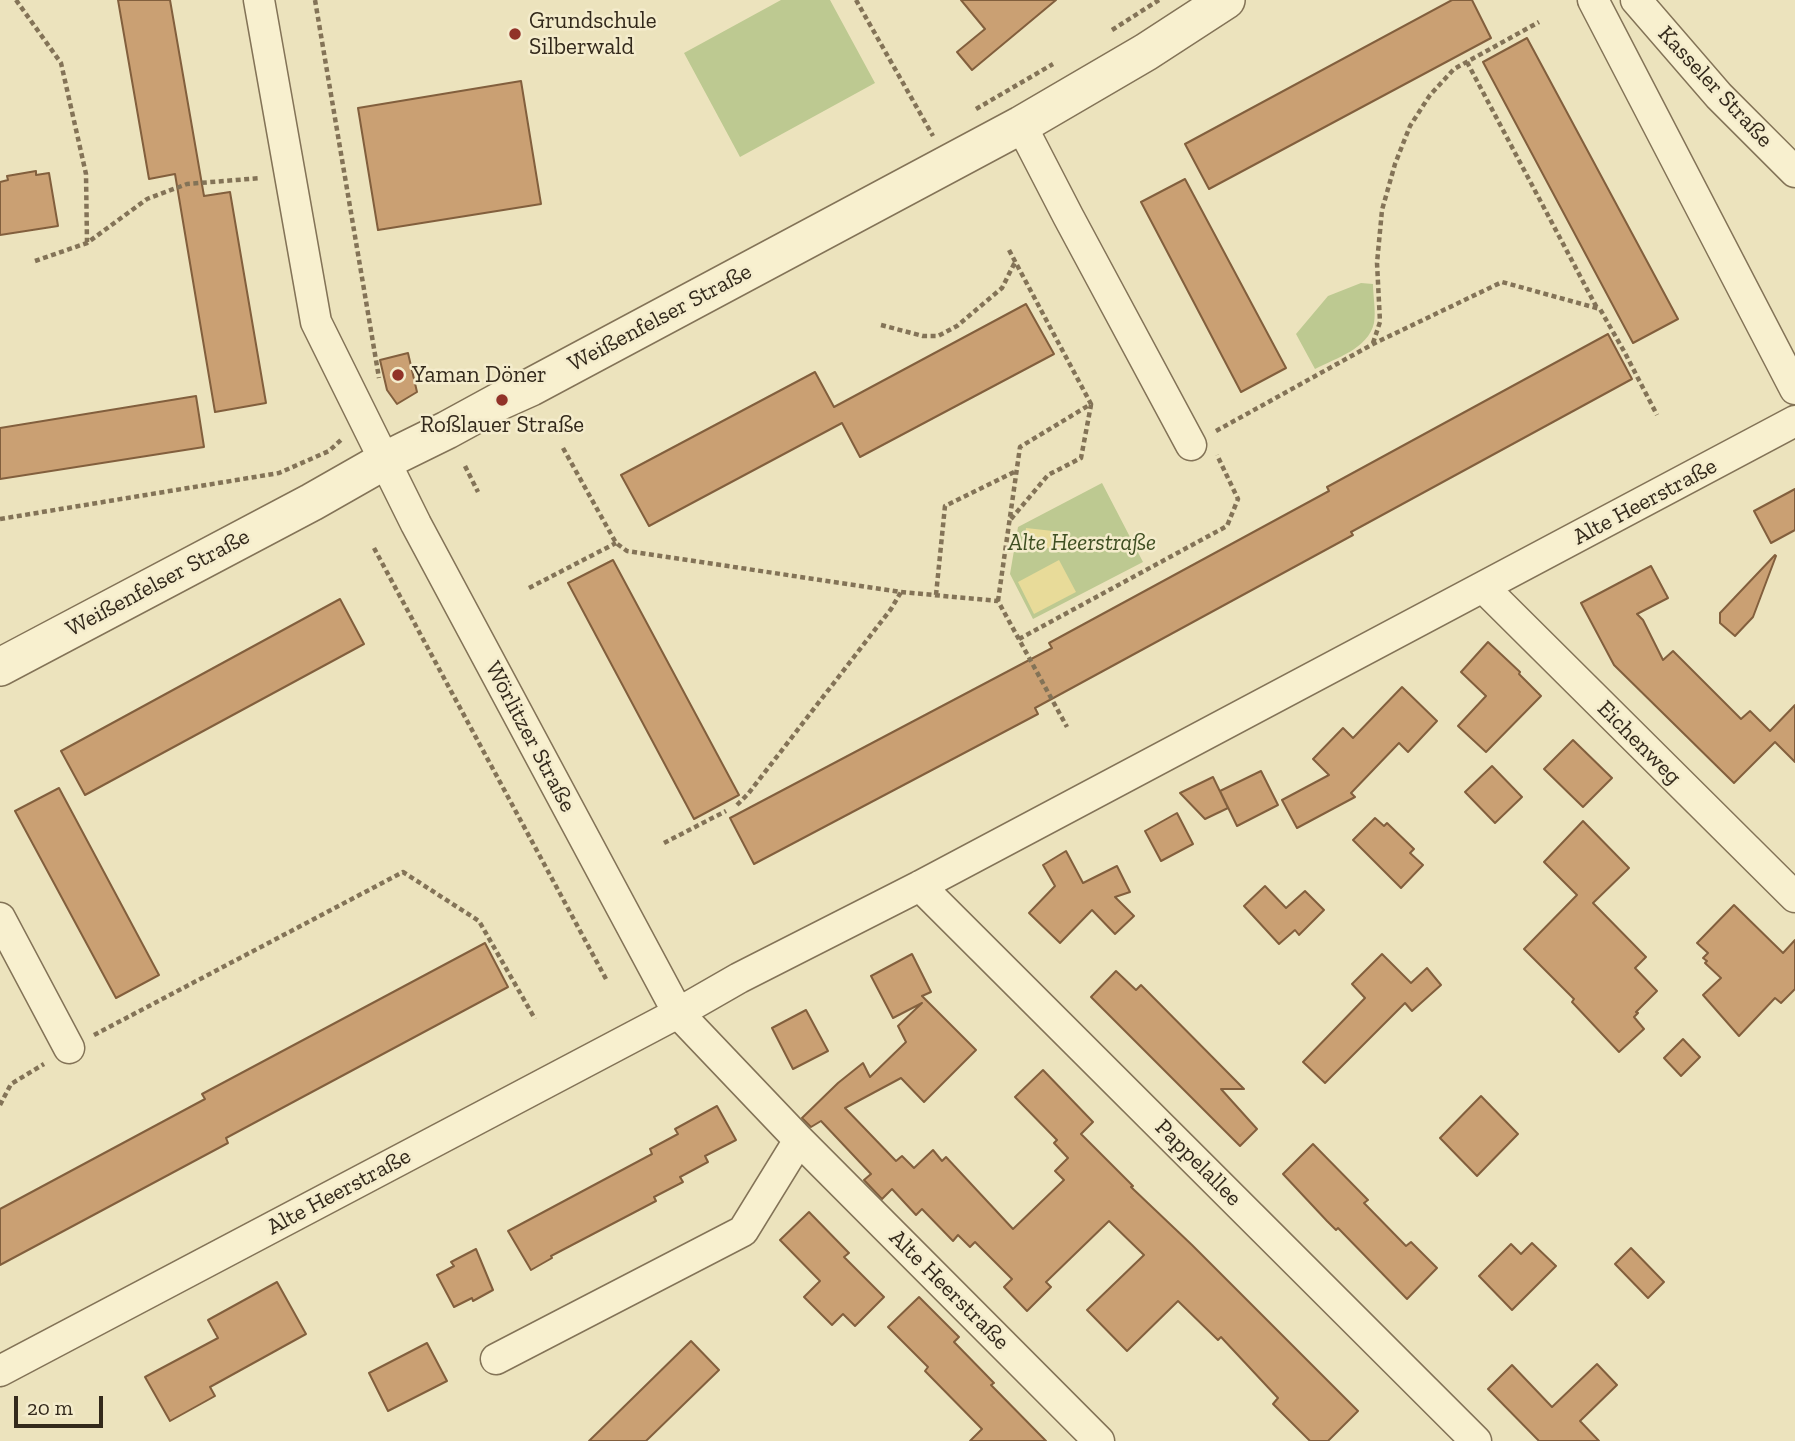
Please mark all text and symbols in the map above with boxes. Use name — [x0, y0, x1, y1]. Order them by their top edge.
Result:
place label: Grundschule Silberwald — [529, 7, 657, 61]
street label: Kasseler Straße — [1652, 21, 1778, 153]
marker: Grundschule Silberwald — [507, 26, 523, 42]
street label: Weißenfelser Straße — [564, 258, 756, 378]
place label: Yaman Döner — [412, 361, 547, 389]
marker: Yaman Döner — [390, 367, 406, 383]
marker: Roßlauer Straße — [494, 392, 510, 408]
place label: Roßlauer Straße — [420, 411, 584, 439]
street label: Alte Heerstraße — [1568, 453, 1722, 551]
street label: Weißenfelser Straße — [62, 523, 254, 643]
park label: Alte Heerstraße — [1008, 529, 1156, 557]
street label: Wörlitzer Straße — [479, 657, 581, 817]
street label: Eichenweg — [1591, 695, 1687, 791]
street label: Pappelallee — [1149, 1114, 1247, 1212]
street label: Alte Heerstraße — [262, 1143, 416, 1241]
street label: Alte Heerstraße — [883, 1224, 1015, 1356]
scale bar — [18, 1382, 107, 1426]
text: 20 m — [27, 1395, 73, 1420]

